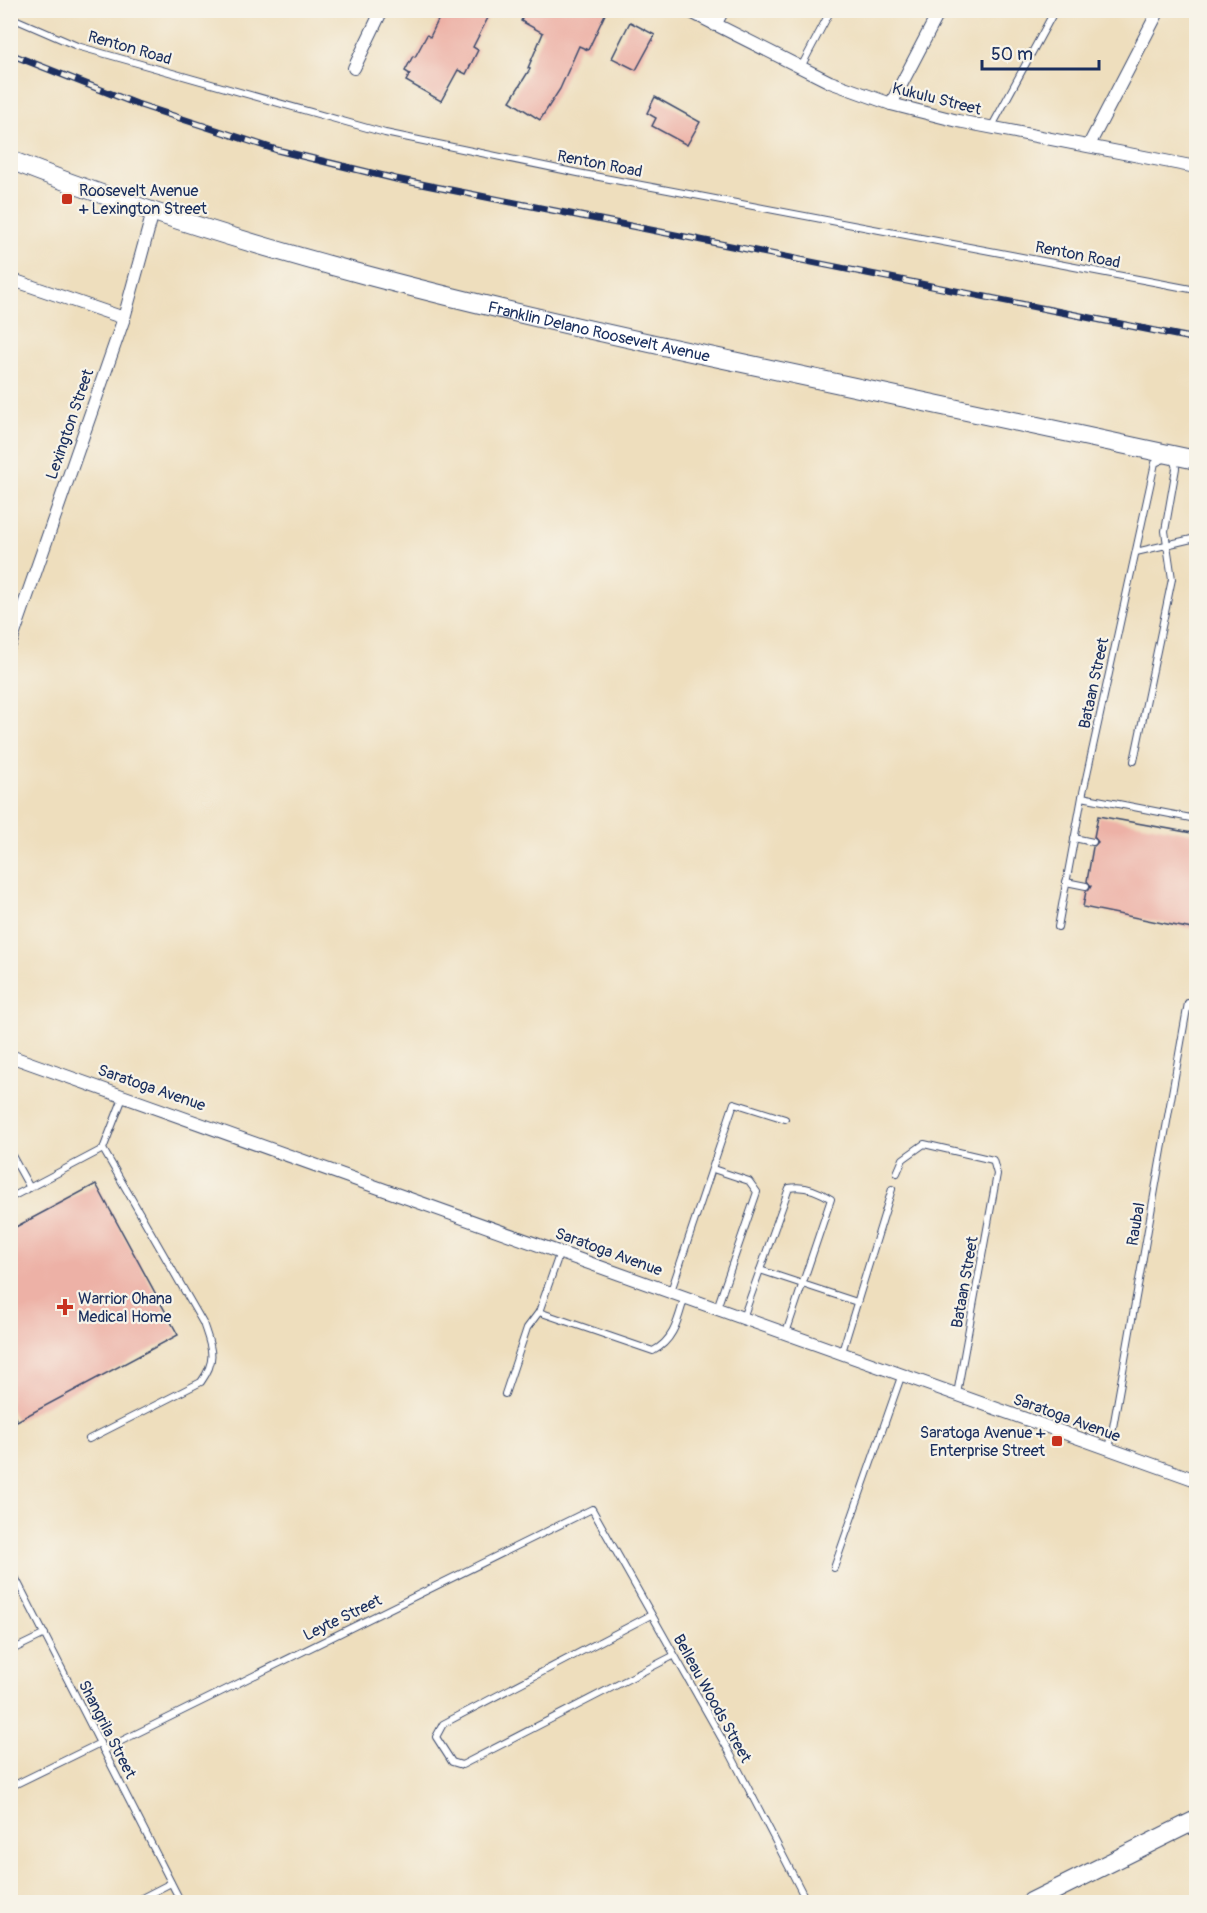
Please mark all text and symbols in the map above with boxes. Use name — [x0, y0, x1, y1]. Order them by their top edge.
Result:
street label: Renton Road — [85, 26, 174, 69]
scale bar — [982, 33, 1099, 71]
text: 50 m — [991, 43, 1033, 66]
street label: Kukulu Street — [890, 78, 984, 120]
street label: Renton Road — [556, 146, 644, 182]
place label: Roosevelt Avenue + Lexington Street — [78, 181, 208, 219]
marker: Roosevelt Avenue + Lexington Street — [60, 192, 74, 206]
street label: Renton Road — [1034, 237, 1122, 273]
street label: Franklin Delano Roosevelt Avenue — [486, 297, 712, 367]
street label: Lexington Street — [42, 366, 98, 482]
street label: Bataan Street — [1075, 635, 1114, 731]
street label: Saratoga Avenue — [95, 1060, 208, 1116]
street label: Raubal — [1122, 1201, 1150, 1247]
street label: Saratoga Avenue — [552, 1223, 665, 1281]
street label: Bataan Street — [947, 1234, 983, 1330]
place label: Warrior Ohana Medical Home — [78, 1289, 172, 1327]
marker: Warrior Ohana Medical Home — [56, 1298, 74, 1316]
street label: Saratoga Avenue — [1010, 1389, 1123, 1447]
place label: Saratoga Avenue + Enterprise Street — [920, 1423, 1046, 1461]
marker: Saratoga Avenue + Enterprise Street — [1050, 1434, 1064, 1448]
street label: Leyte Street — [300, 1590, 385, 1646]
street label: Belleau Woods Street — [669, 1631, 756, 1767]
street label: Shangrila Street — [74, 1677, 141, 1782]

